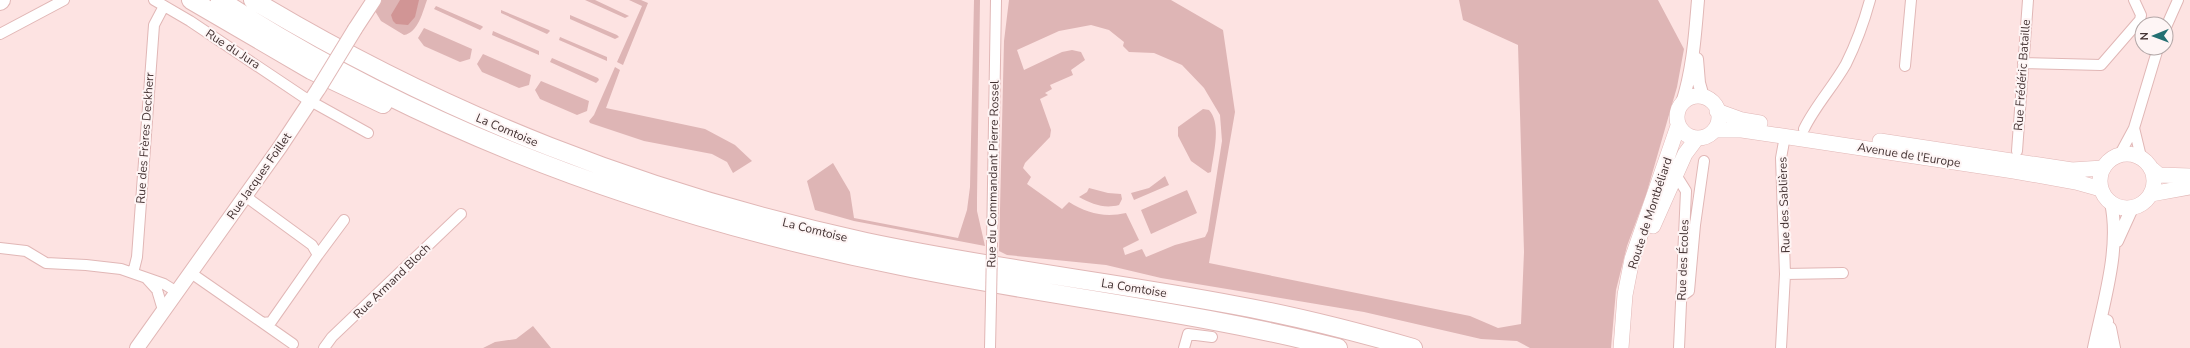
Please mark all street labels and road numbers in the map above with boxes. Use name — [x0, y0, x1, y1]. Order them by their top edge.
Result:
street label: Rue Frédéric Bataille — [2010, 19, 2034, 131]
street label: Rue du Jura — [203, 25, 263, 73]
street label: Rue des Frères Deckherr — [132, 71, 158, 204]
street label: Rue du Commandant Pierre Rossel — [983, 80, 1003, 268]
street label: La Comtoise — [473, 110, 541, 150]
street label: Rue Jacques Foillet — [223, 129, 295, 222]
street label: Avenue de l'Europe — [1856, 139, 1962, 171]
street label: Route de Montbéliard — [1624, 155, 1676, 271]
street label: Rue des Sablières — [1774, 156, 1794, 253]
street label: La Comtoise — [781, 214, 849, 246]
street label: Rue des Écoles — [1674, 219, 1692, 301]
street label: Rue Armand Bloch — [350, 240, 434, 322]
street label: La Comtoise — [1100, 275, 1168, 301]

